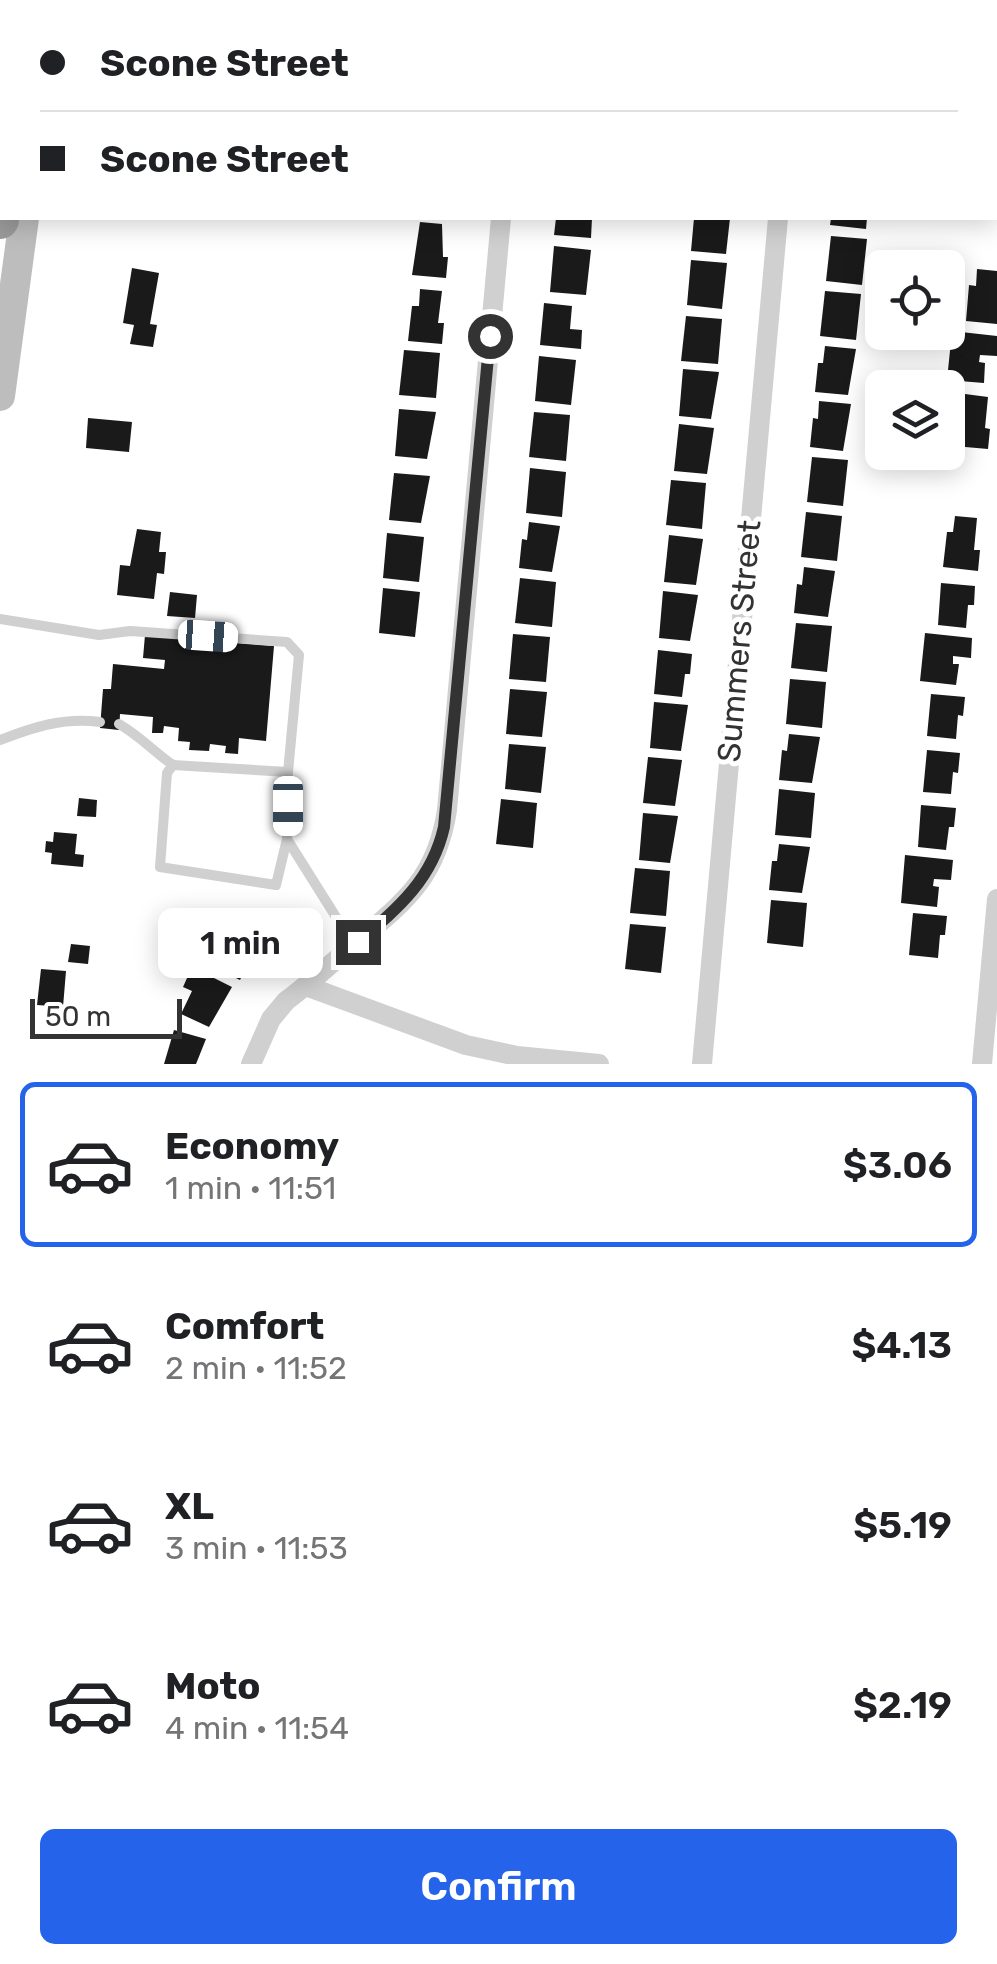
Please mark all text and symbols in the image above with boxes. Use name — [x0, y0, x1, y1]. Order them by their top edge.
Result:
text: Scone Street — [100, 40, 349, 86]
text: Scone Street — [100, 136, 349, 182]
map controls — [865, 250, 965, 470]
button: locate — [865, 250, 965, 350]
route start — [468, 314, 513, 359]
button: layers — [865, 370, 965, 470]
street label: Summers Street — [709, 518, 769, 764]
car — [177, 619, 239, 653]
car — [273, 776, 303, 836]
callout: 1 min — [158, 907, 323, 977]
route end — [336, 920, 381, 965]
text: 1 min — [200, 924, 281, 962]
scale bar — [30, 994, 182, 1038]
text: 50 m — [45, 1000, 111, 1033]
icon: car — [45, 1120, 135, 1210]
text: Economy — [165, 1123, 339, 1169]
text: $3.06 — [843, 1142, 952, 1188]
text: 1 min · 11:51 — [165, 1169, 336, 1207]
icon: car — [45, 1300, 135, 1390]
text: Comfort — [165, 1303, 324, 1349]
text: $4.13 — [851, 1322, 952, 1368]
text: 2 min · 11:52 — [165, 1349, 347, 1387]
icon: car — [45, 1480, 135, 1570]
text: XL — [165, 1483, 214, 1529]
text: $5.19 — [853, 1502, 952, 1548]
text: 3 min · 11:53 — [165, 1529, 348, 1567]
icon: car — [45, 1660, 135, 1750]
text: Moto — [165, 1663, 261, 1709]
text: $2.19 — [853, 1682, 952, 1728]
text: 4 min · 11:54 — [165, 1709, 349, 1747]
button: Confirm — [40, 1829, 957, 1944]

